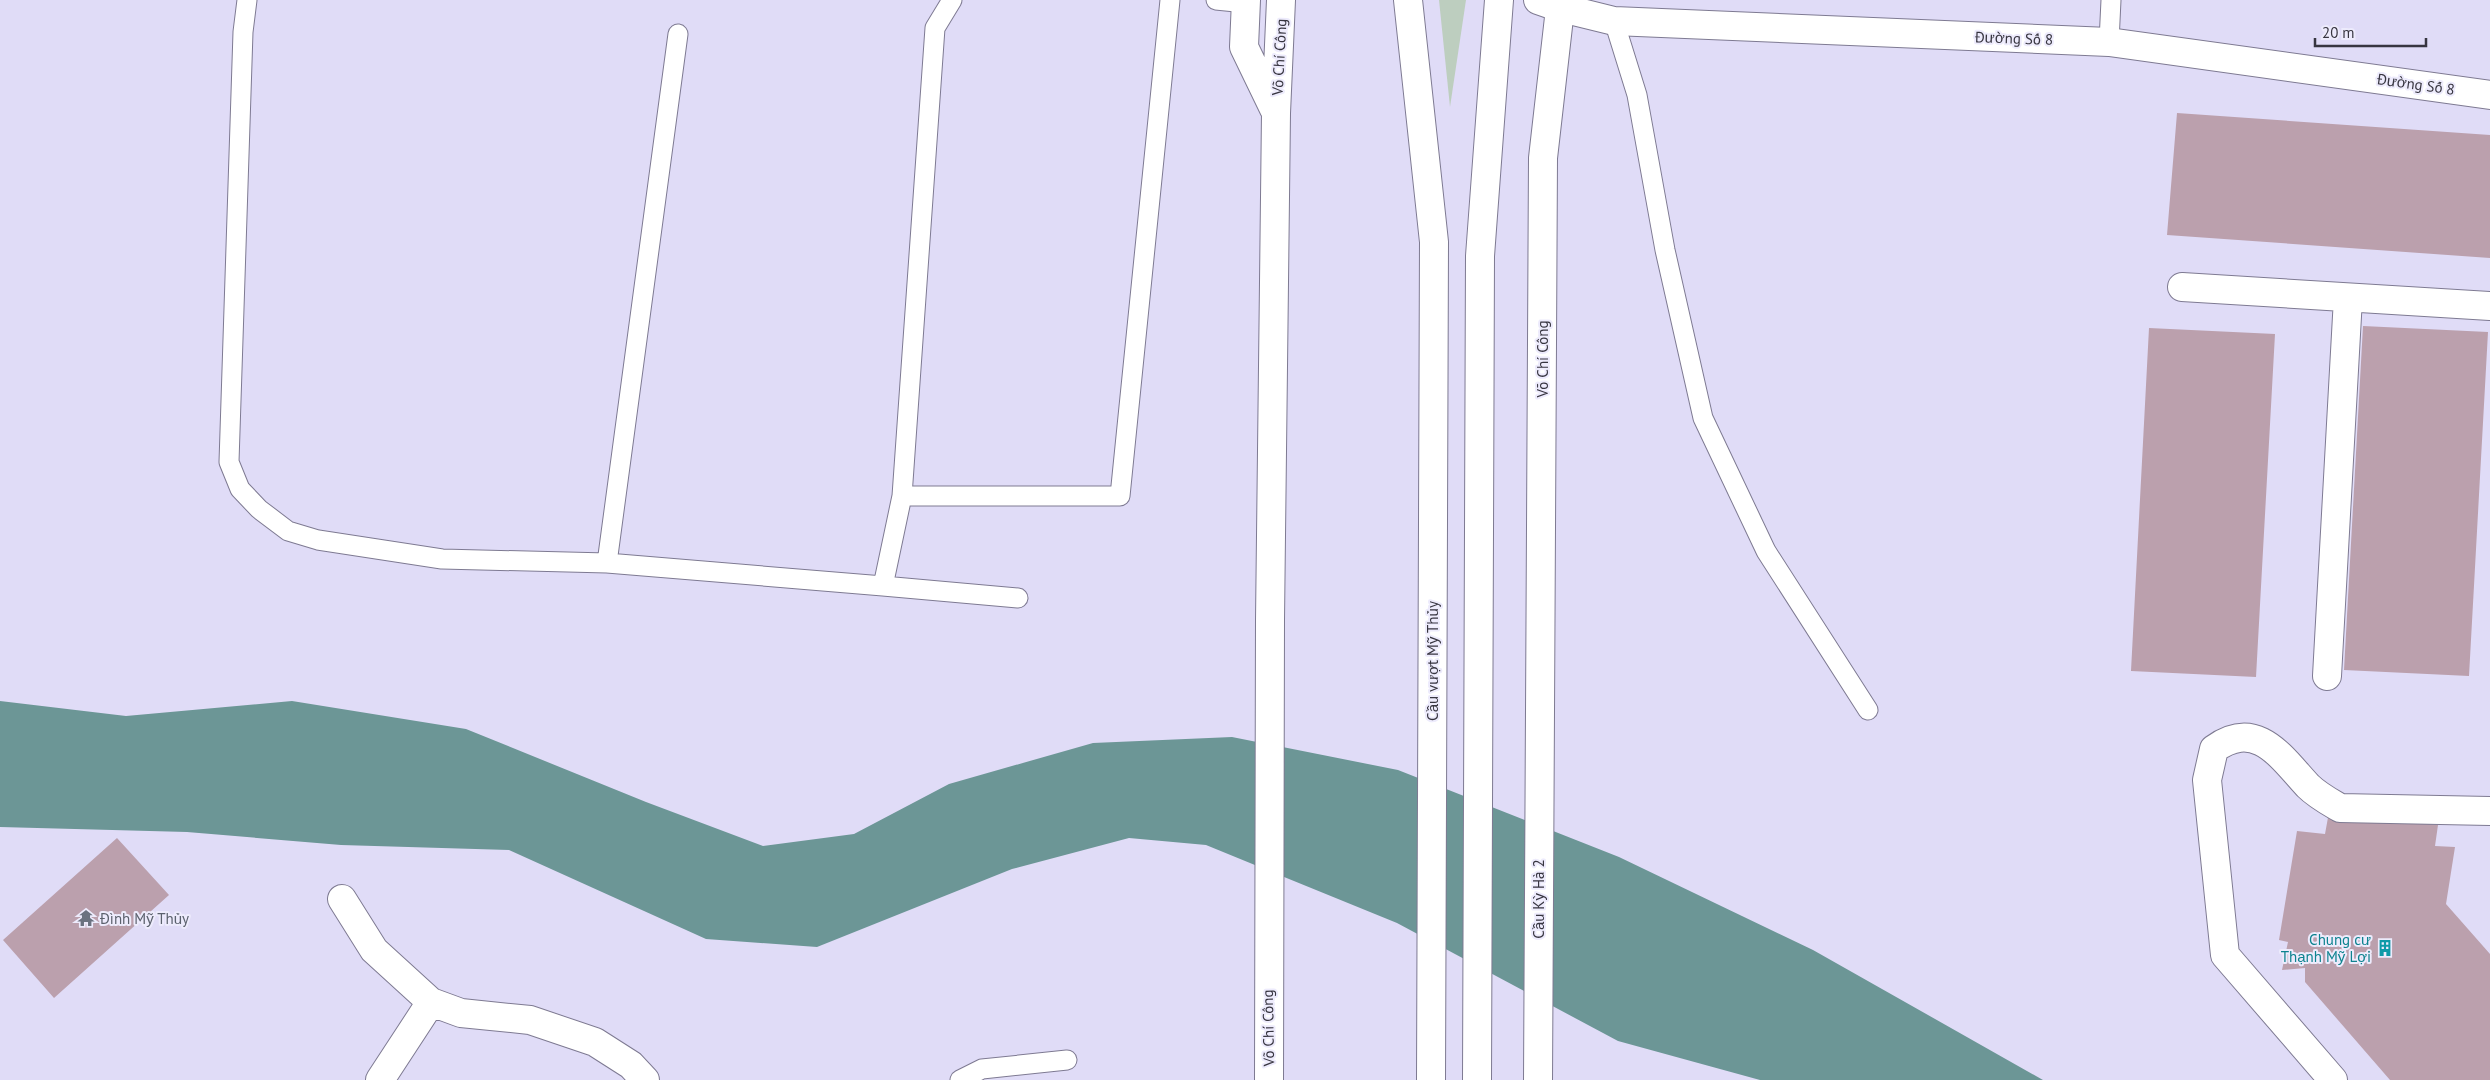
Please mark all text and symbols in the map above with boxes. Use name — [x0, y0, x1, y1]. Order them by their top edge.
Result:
scale bar — [2315, 15, 2426, 47]
street label: Võ Chí Công — [1267, 18, 1290, 97]
text: 20 m — [2322, 23, 2355, 42]
street label: Đường Số 8 — [1974, 27, 2053, 49]
street label: Đường Số 8 — [2375, 69, 2456, 99]
street label: Võ Chí Công — [1533, 321, 1552, 398]
street label: Cầu vượt Mỹ Thủy — [1423, 601, 1442, 721]
street label: Cầu Kỳ Hà 2 — [1529, 859, 1548, 939]
temple icon: Đình Mỹ Thủy — [76, 908, 96, 928]
place label: Đình Mỹ Thủy — [99, 909, 189, 928]
place label: Chung cư Thạnh Mỹ Lợi — [2281, 930, 2371, 966]
building icon: Chung cư Thạnh Mỹ Lợi — [2375, 938, 2395, 958]
street label: Võ Chí Công — [1258, 989, 1278, 1068]

